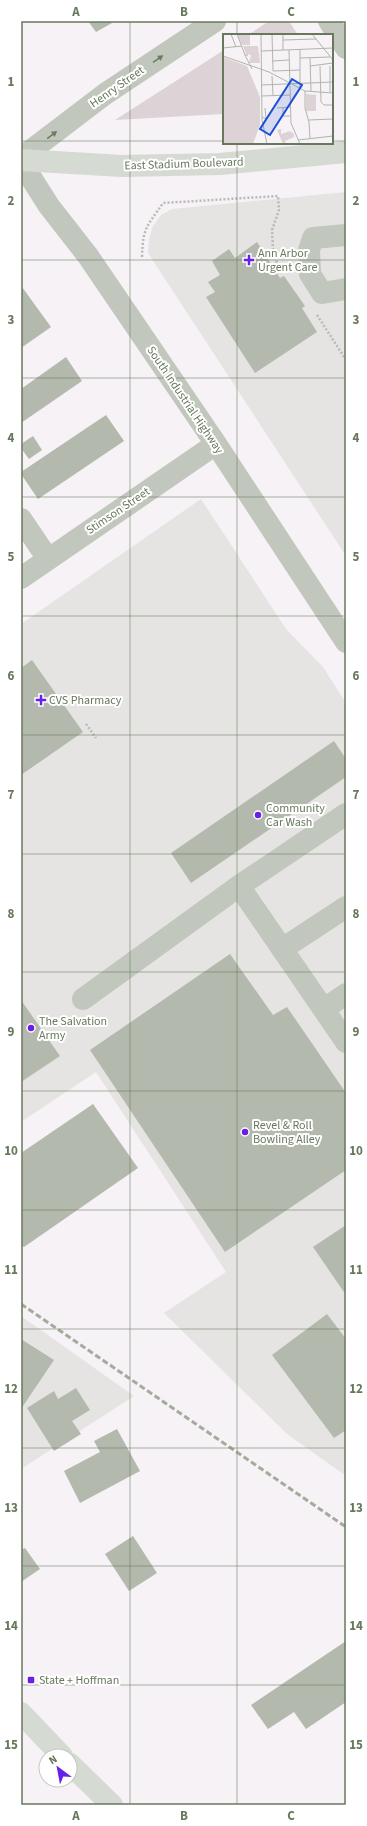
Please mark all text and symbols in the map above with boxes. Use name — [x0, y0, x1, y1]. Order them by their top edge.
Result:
text: A — [71, 3, 80, 21]
text: B — [180, 3, 188, 21]
text: C — [287, 3, 295, 21]
inset map — [223, 34, 333, 144]
one-way arrow — [153, 55, 163, 63]
street label: Henry Street — [86, 62, 148, 112]
text: 1 — [8, 73, 15, 91]
text: 1 — [353, 73, 360, 91]
one-way arrow — [46, 130, 57, 139]
street label: East Stadium Boulevard — [124, 153, 244, 175]
text: 2 — [8, 192, 15, 210]
text: 2 — [353, 192, 360, 210]
place label: Ann Arbor Urgent Care — [258, 245, 318, 276]
marker: Ann Arbor Urgent Care — [243, 254, 255, 266]
text: 3 — [8, 311, 15, 329]
text: 3 — [353, 311, 360, 329]
street label: South Industrial Highway — [143, 343, 228, 457]
text: 4 — [8, 429, 15, 447]
text: 4 — [353, 429, 360, 447]
street label: Stimson Street — [83, 483, 153, 539]
text: 5 — [8, 548, 15, 566]
text: 5 — [353, 548, 360, 566]
text: 6 — [8, 667, 15, 685]
text: 6 — [353, 667, 360, 685]
place label: CVS Pharmacy — [49, 692, 122, 709]
marker: CVS Pharmacy — [36, 695, 46, 705]
text: 7 — [8, 786, 15, 804]
text: 7 — [353, 786, 360, 804]
place label: Community Car Wash — [266, 800, 325, 831]
marker: Community Car Wash — [253, 810, 263, 820]
text: 8 — [8, 905, 15, 923]
text: 8 — [353, 905, 360, 923]
place label: The Salvation Army — [39, 1013, 107, 1044]
text: 9 — [8, 1023, 15, 1041]
marker: The Salvation Army — [26, 1023, 36, 1033]
text: 9 — [353, 1023, 360, 1041]
place label: Revel & Roll Bowling Alley — [253, 1117, 321, 1148]
marker: Revel & Roll Bowling Alley — [240, 1127, 250, 1137]
text: 10 — [4, 1142, 18, 1160]
text: 10 — [349, 1142, 363, 1160]
text: 11 — [4, 1261, 18, 1279]
text: 11 — [349, 1261, 363, 1279]
text: 12 — [4, 1380, 18, 1398]
text: 12 — [349, 1380, 363, 1398]
text: 13 — [4, 1499, 18, 1517]
text: 13 — [349, 1499, 363, 1517]
text: 14 — [4, 1617, 18, 1635]
text: 14 — [349, 1617, 363, 1635]
place label: State + Hoffman — [39, 1672, 119, 1689]
marker: State + Hoffman — [26, 1675, 36, 1685]
text: 15 — [4, 1736, 18, 1754]
text: 15 — [349, 1736, 363, 1754]
north arrow — [38, 1748, 78, 1788]
text: N — [46, 1752, 60, 1768]
text: A — [71, 1807, 80, 1825]
text: B — [180, 1807, 188, 1825]
text: C — [287, 1807, 295, 1825]

